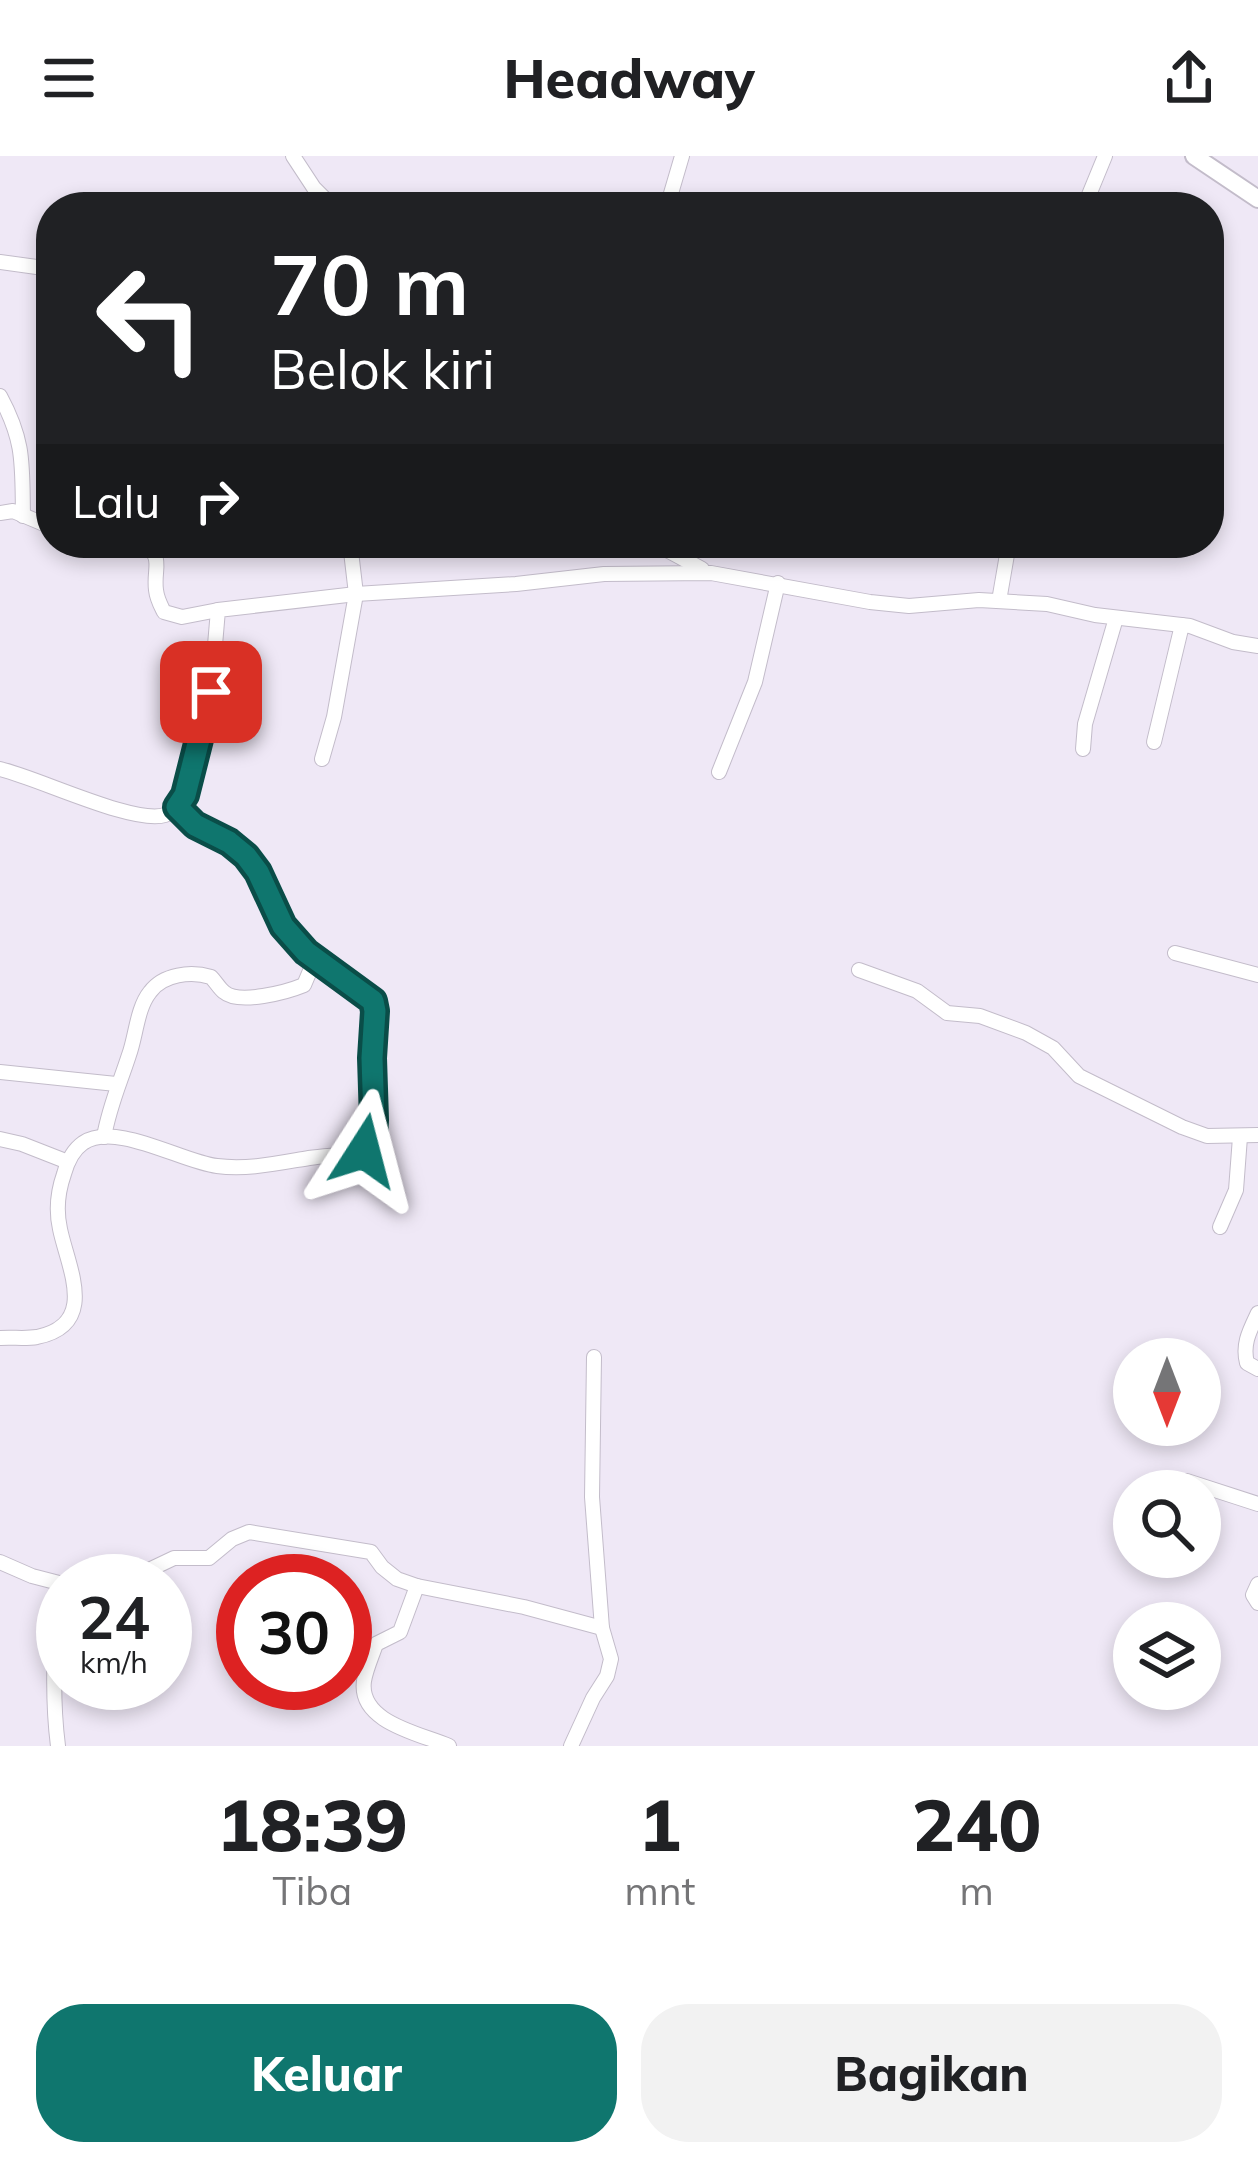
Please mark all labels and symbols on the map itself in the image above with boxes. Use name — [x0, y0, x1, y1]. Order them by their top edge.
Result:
pin — [160, 641, 262, 743]
position arrow — [301, 1088, 427, 1214]
north arrow — [1113, 1338, 1221, 1446]
speed limit sign: 30 — [216, 1554, 372, 1710]

